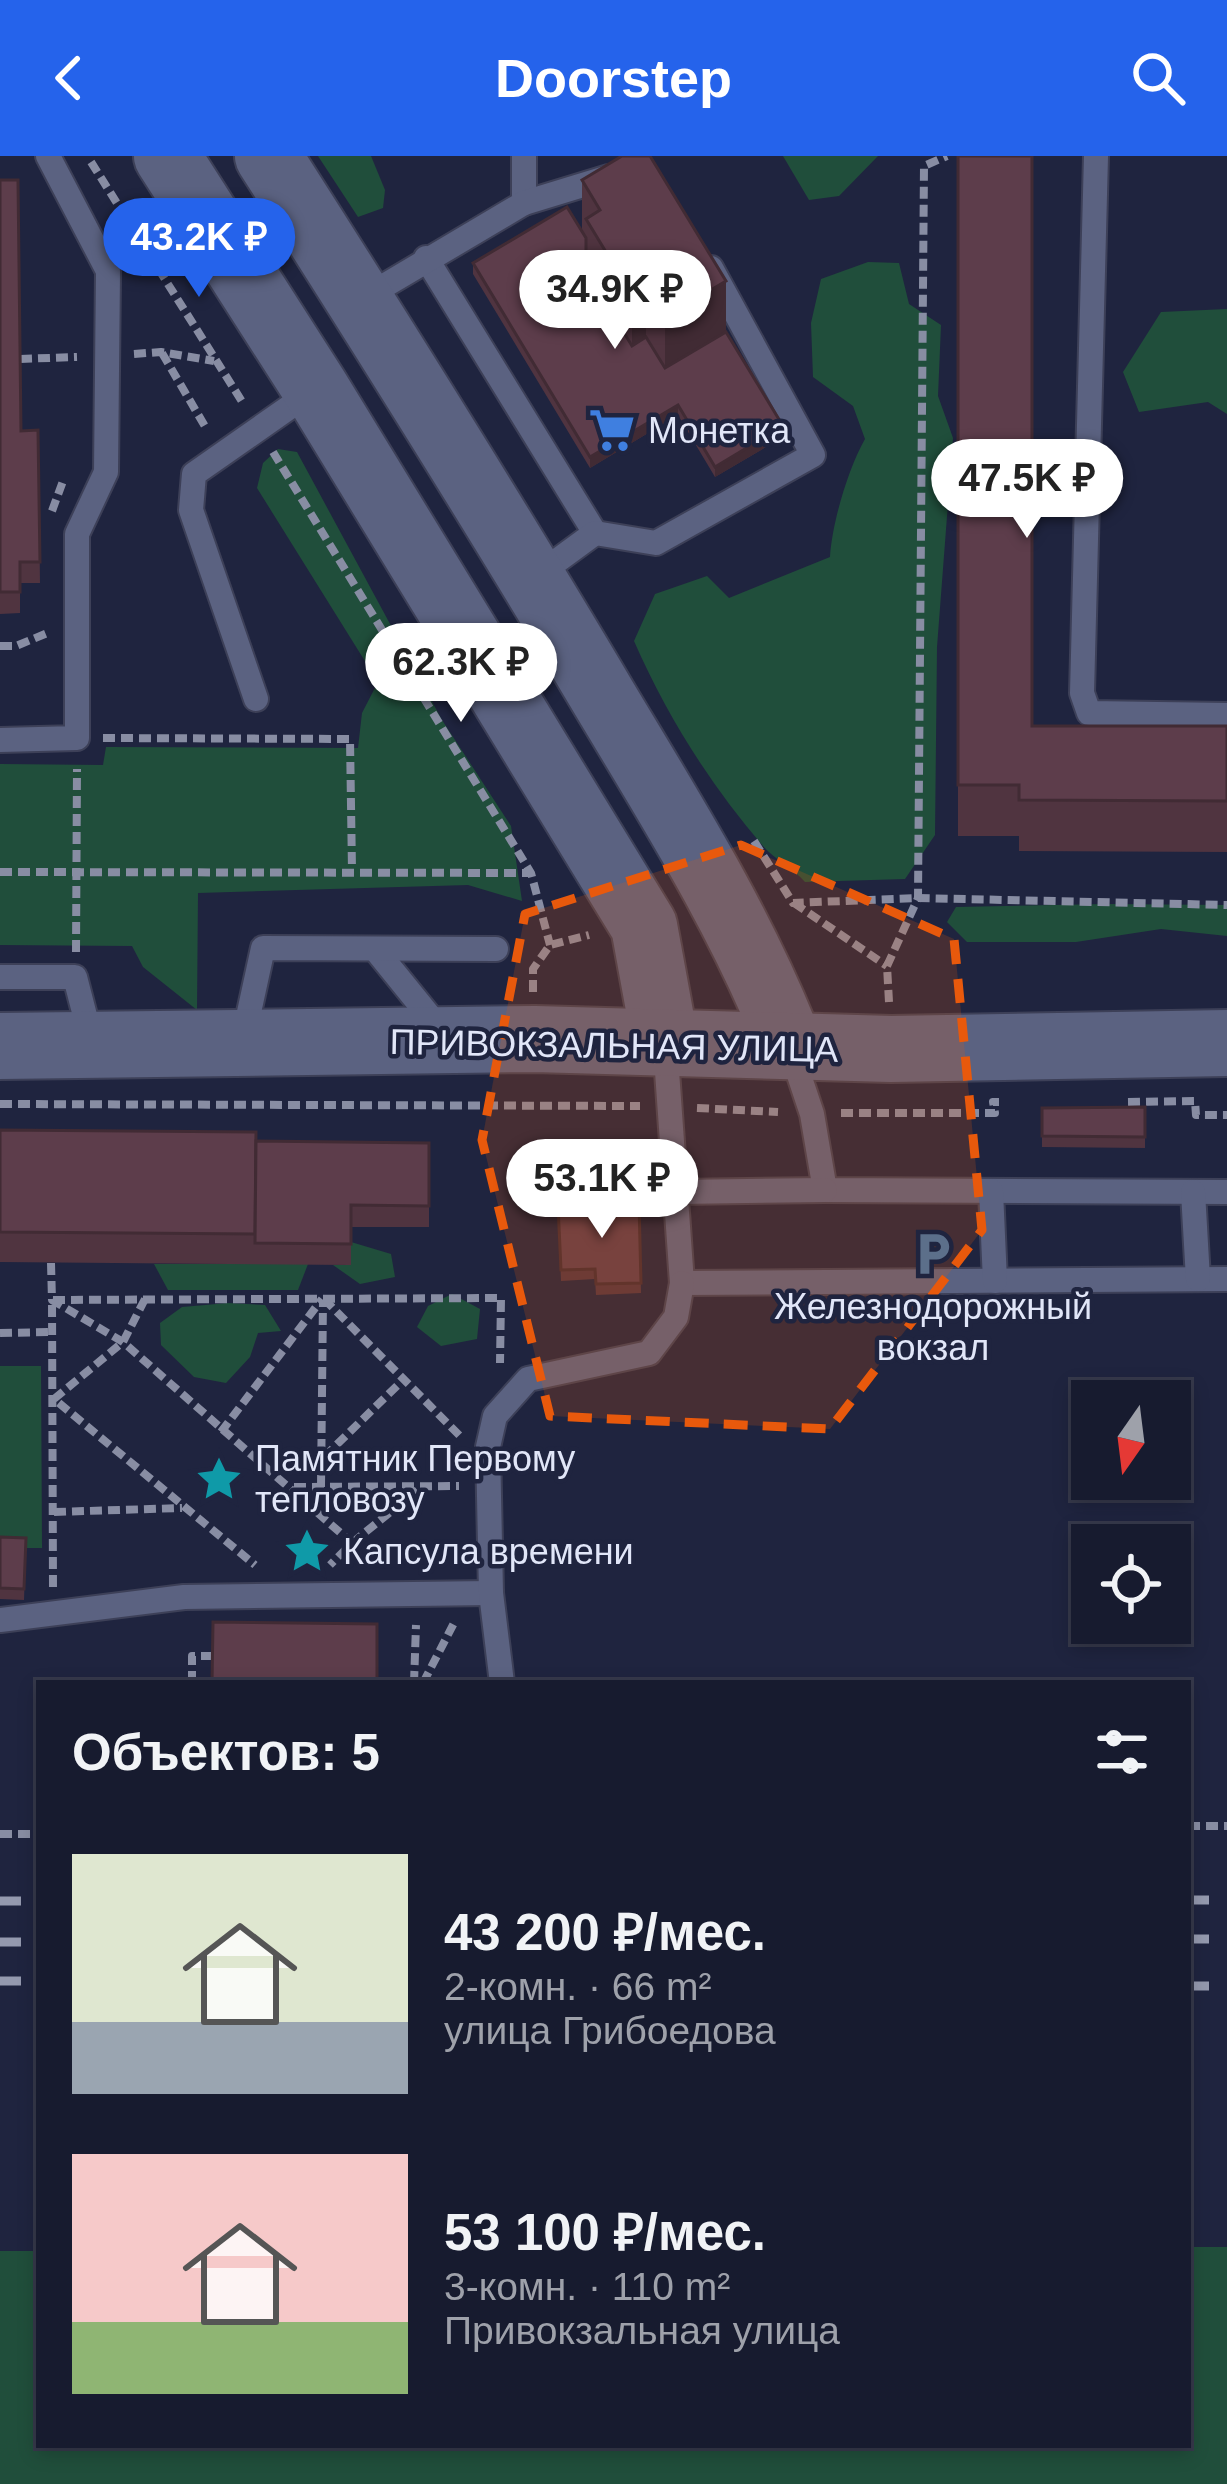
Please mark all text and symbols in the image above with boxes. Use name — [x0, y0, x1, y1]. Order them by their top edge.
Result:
icon: back — [36, 45, 102, 111]
icon: search — [1125, 45, 1191, 111]
text: Doorstep — [495, 48, 732, 108]
pin: 43.2K ₽ — [88, 198, 310, 300]
text: 43.2K ₽ — [130, 215, 268, 258]
pin: 34.9K ₽ — [504, 250, 726, 352]
text: 34.9K ₽ — [546, 267, 684, 310]
supermarket icon: Монетка — [587, 405, 637, 455]
place label: Монетка — [648, 410, 791, 451]
pin: 47.5K ₽ — [916, 439, 1138, 541]
text: 47.5K ₽ — [958, 456, 1096, 499]
pin: 62.3K ₽ — [350, 623, 572, 725]
text: 62.3K ₽ — [392, 640, 530, 683]
street label: ПРИВОКЗАЛЬНАЯ УЛИЦА — [389, 1021, 839, 1070]
pin: 53.1K ₽ — [491, 1139, 713, 1241]
text: 53.1K ₽ — [533, 1156, 671, 1199]
parking icon: Железнодорожный вокзал — [908, 1229, 958, 1279]
place label: Железнодорожный вокзал — [774, 1286, 1092, 1368]
north arrow — [1071, 1380, 1191, 1500]
map controls — [1071, 1380, 1191, 1644]
place label: Памятник Первому тепловозу — [255, 1438, 575, 1520]
place icon: Памятник Первому тепловозу — [194, 1454, 244, 1504]
button: locate — [1071, 1524, 1191, 1644]
place icon: Капсула времени — [282, 1526, 332, 1576]
place label: Капсула времени — [343, 1531, 634, 1572]
icon: filters — [1089, 1719, 1155, 1785]
text: Объектов: 5 — [72, 1724, 380, 1781]
icon: home — [168, 1902, 312, 2046]
text: 43 200 ₽/мес. — [444, 1904, 766, 1961]
text: 2-комн. · 66 m² — [444, 1965, 711, 2008]
text: улица Грибоедова — [444, 2009, 776, 2052]
icon: home — [168, 2202, 312, 2346]
text: 53 100 ₽/мес. — [444, 2204, 766, 2261]
text: 3-комн. · 110 m² — [444, 2265, 730, 2308]
text: Привокзальная улица — [444, 2309, 840, 2352]

